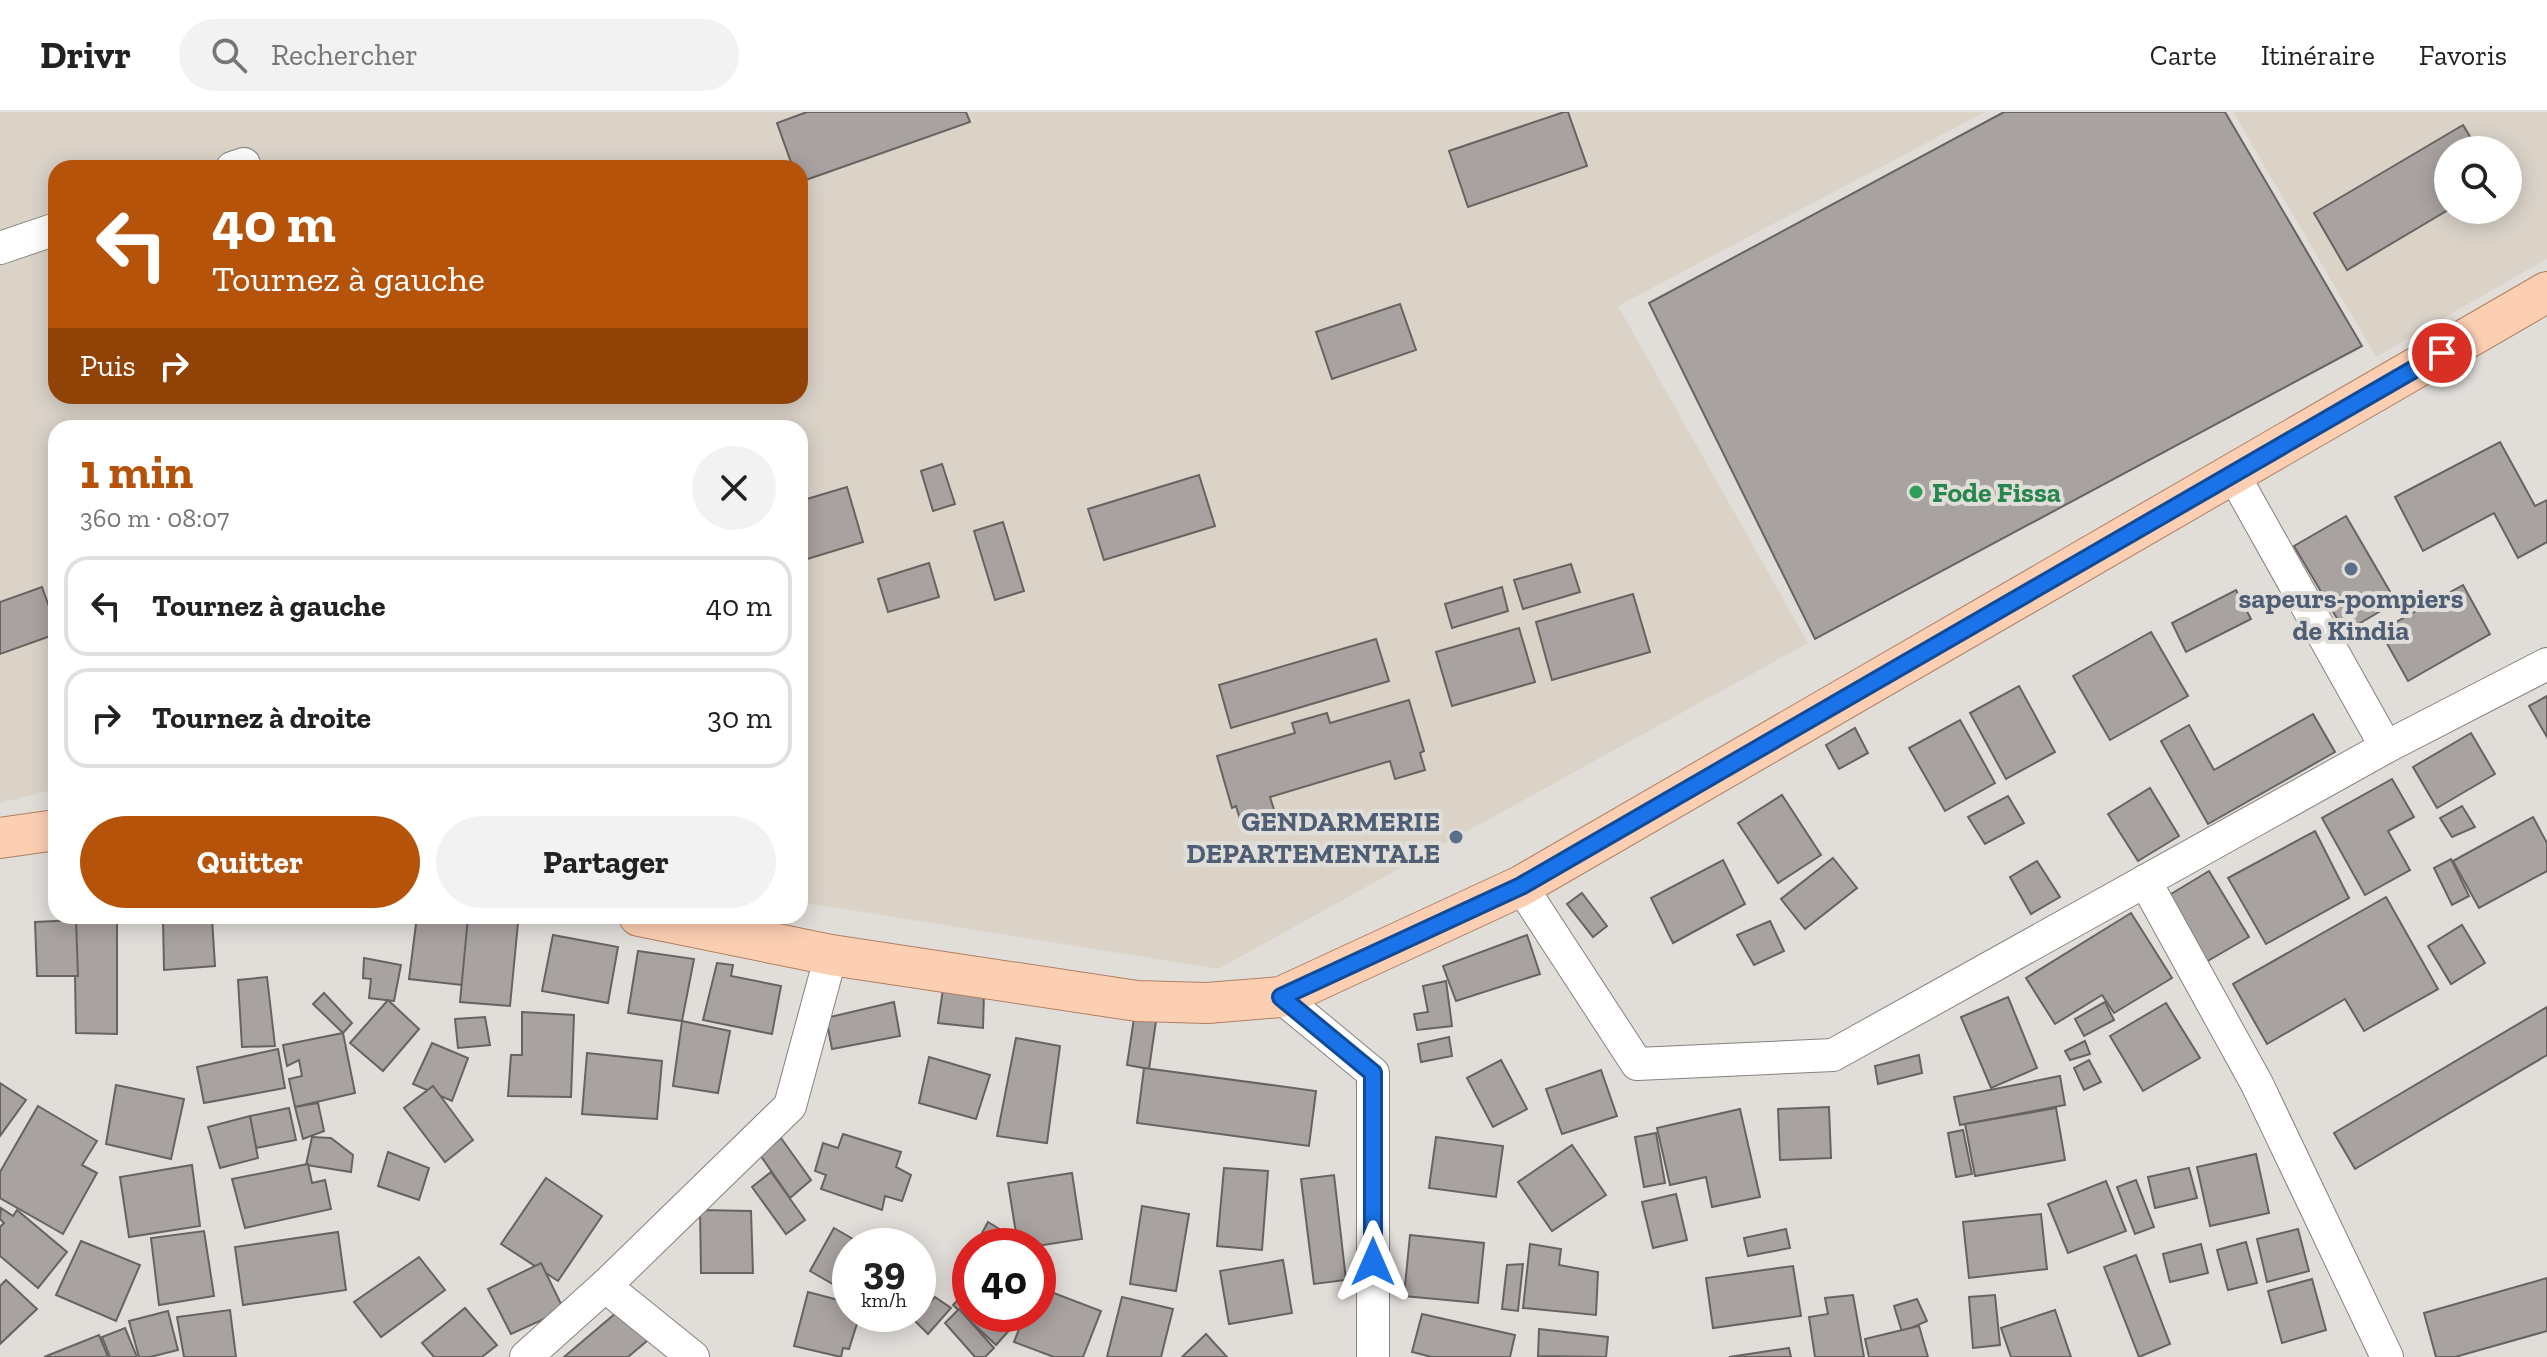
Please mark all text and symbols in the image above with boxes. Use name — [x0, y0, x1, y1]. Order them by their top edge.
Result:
search box — [179, 19, 739, 91]
text: Drivr — [40, 32, 131, 78]
icon: search — [207, 33, 251, 77]
text: Rechercher — [271, 37, 418, 73]
text: Carte — [2150, 39, 2217, 72]
text: Itinéraire — [2261, 39, 2375, 72]
text: Favoris — [2419, 39, 2507, 72]
map controls — [2434, 136, 2522, 224]
button: search — [2434, 136, 2522, 224]
text: 40 m — [212, 189, 336, 256]
icon: left — [80, 192, 184, 296]
text: Tournez à gauche — [212, 257, 485, 300]
pin — [2408, 319, 2476, 387]
icon: arrive — [2420, 331, 2464, 375]
icon: right — [152, 344, 196, 388]
text: Puis — [80, 348, 136, 384]
text: 1 min — [80, 443, 193, 500]
button: close — [692, 446, 776, 530]
place label: Fode Fissa — [1932, 476, 2061, 509]
marker: Fode Fissa — [1907, 483, 1925, 501]
text: 360 m · 08:07 — [80, 502, 229, 534]
marker: sapeurs-pompiers de Kindia — [2342, 560, 2360, 578]
place label: sapeurs-pompiers de Kindia — [2238, 582, 2464, 647]
icon: left — [84, 584, 128, 628]
text: Tournez à gauche — [152, 588, 386, 624]
text: 40 m — [706, 588, 772, 624]
icon: right — [84, 696, 128, 740]
text: Tournez à droite — [152, 700, 371, 736]
text: 30 m — [707, 700, 772, 736]
place label: GENDARMERIE DEPARTEMENTALE — [1186, 805, 1440, 870]
button: Quitter — [80, 816, 420, 908]
button: Partager — [436, 816, 776, 908]
marker: GENDARMERIE DEPARTEMENTALE — [1447, 828, 1465, 846]
position arrow — [1331, 1220, 1415, 1304]
speed limit sign: 40 — [952, 1228, 1056, 1332]
text: 39 — [863, 1246, 905, 1294]
text: km/h — [861, 1288, 907, 1312]

